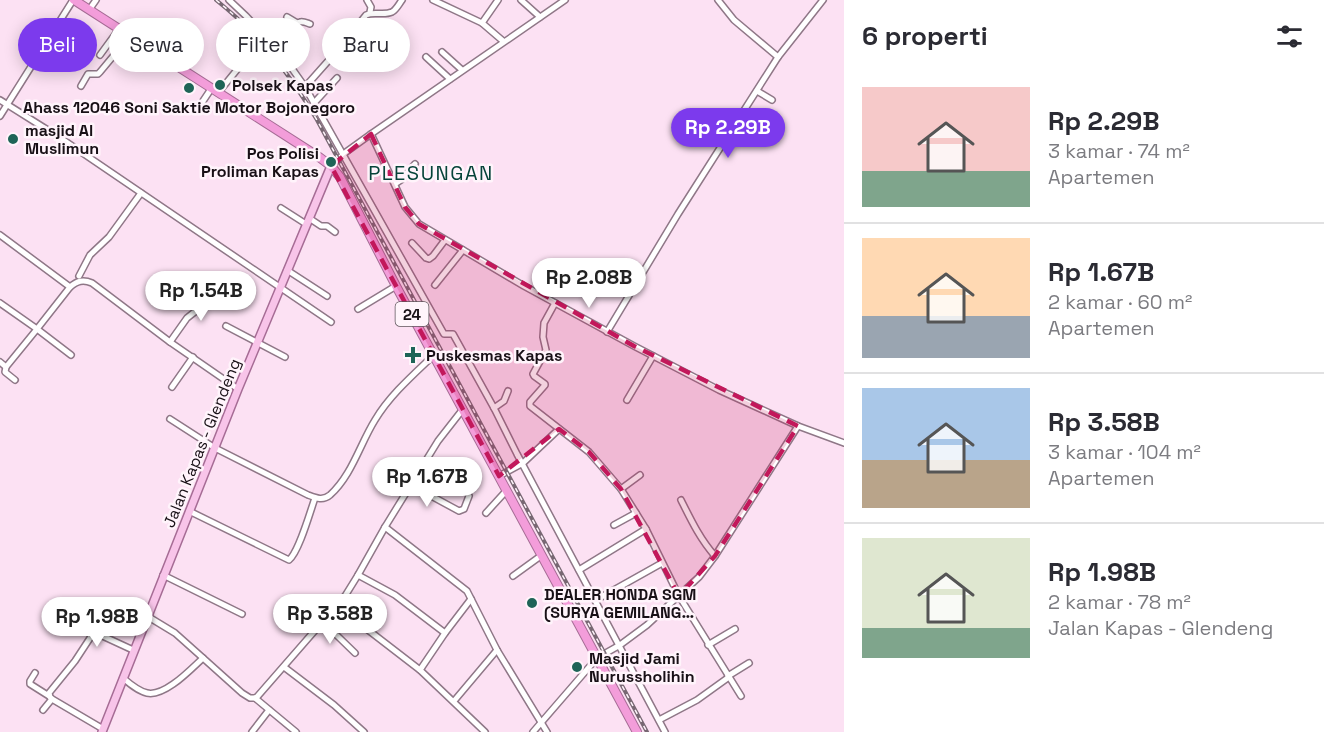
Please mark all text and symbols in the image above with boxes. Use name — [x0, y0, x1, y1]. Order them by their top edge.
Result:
chip: Beli — [18, 18, 97, 72]
chip: Sewa — [109, 18, 204, 72]
chip: Filter — [216, 18, 310, 72]
chip: Baru — [322, 18, 410, 72]
text: 6 properti — [862, 19, 988, 53]
icon: filters — [1273, 20, 1306, 53]
place label: Polsek Kapas — [232, 75, 333, 96]
marker: Polsek Kapas — [213, 78, 227, 92]
marker: Ahass 12046 Soni Saktie Motor Bojonegoro — [182, 81, 196, 95]
place label: Ahass 12046 Soni Saktie Motor Bojonegoro — [23, 97, 355, 118]
text: Rp 2.29B — [1048, 104, 1160, 138]
pin: Rp 2.29B — [666, 108, 790, 159]
icon: home — [910, 111, 982, 183]
text: Rp 2.29B — [685, 114, 771, 140]
place label: masjid Al Muslimun — [25, 120, 99, 159]
marker: masjid Al Muslimun — [6, 132, 20, 146]
text: 3 kamar · 74 m² — [1048, 138, 1190, 164]
place label: Pos Polisi Proliman Kapas — [201, 143, 319, 182]
marker: Pos Polisi Proliman Kapas — [324, 155, 338, 169]
district label: PLESUNGAN — [368, 160, 494, 186]
text: Apartemen — [1048, 164, 1155, 190]
text: Rp 1.67B — [1048, 255, 1154, 289]
pin: Rp 2.08B — [527, 258, 651, 309]
icon: home — [910, 262, 982, 334]
text: Rp 2.08B — [546, 264, 632, 290]
pin: Rp 1.54B — [139, 271, 263, 322]
text: Rp 1.54B — [159, 277, 243, 303]
text: 2 kamar · 60 m² — [1048, 289, 1192, 315]
road number: 24 — [396, 302, 428, 326]
text: Apartemen — [1048, 315, 1155, 341]
place label: Puskesmas Kapas — [426, 345, 562, 366]
marker: Puskesmas Kapas — [404, 346, 422, 364]
street label: Jalan Kapas - Glendeng — [158, 355, 246, 531]
text: Rp 3.58B — [1048, 405, 1160, 439]
icon: home — [910, 412, 982, 484]
text: 3 kamar · 104 m² — [1048, 439, 1201, 465]
pin: Rp 1.67B — [365, 457, 489, 508]
text: Rp 1.67B — [386, 463, 468, 489]
text: Apartemen — [1048, 465, 1155, 491]
text: Rp 1.98B — [1048, 555, 1156, 589]
icon: home — [910, 562, 982, 634]
place label: DEALER HONDA SGM (SURYA GEMILANG… — [544, 584, 696, 623]
text: 2 kamar · 78 m² — [1048, 589, 1191, 615]
pin: Rp 3.58B — [268, 594, 392, 645]
marker: DEALER HONDA SGM (SURYA GEMILANG… — [525, 596, 539, 610]
pin: Rp 1.98B — [35, 597, 159, 648]
text: Rp 3.58B — [287, 600, 373, 626]
text: Rp 1.98B — [55, 603, 139, 629]
text: Jalan Kapas - Glendeng — [1048, 615, 1273, 641]
place label: Masjid Jami Nurussholihin — [589, 648, 695, 687]
marker: Masjid Jami Nurussholihin — [570, 660, 584, 674]

